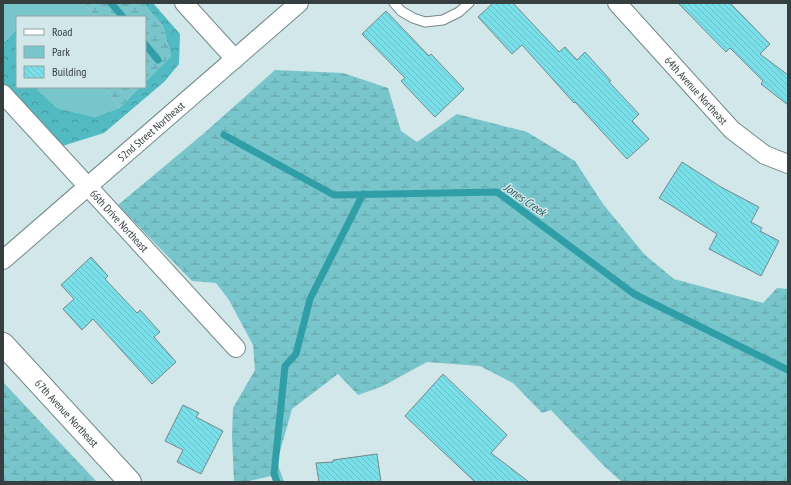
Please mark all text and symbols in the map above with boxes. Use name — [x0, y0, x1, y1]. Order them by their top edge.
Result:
legend — [16, 16, 146, 88]
text: Road — [52, 24, 72, 39]
text: Park — [52, 44, 70, 59]
street label: 64th Avenue Northeast — [662, 53, 731, 128]
text: Building — [52, 64, 87, 79]
street label: 52nd Street Northeast — [114, 98, 188, 165]
water label: Jones Creek — [500, 179, 550, 220]
street label: 66th Drive Northeast — [87, 187, 151, 255]
street label: 67th Avenue Northeast — [32, 376, 101, 450]

